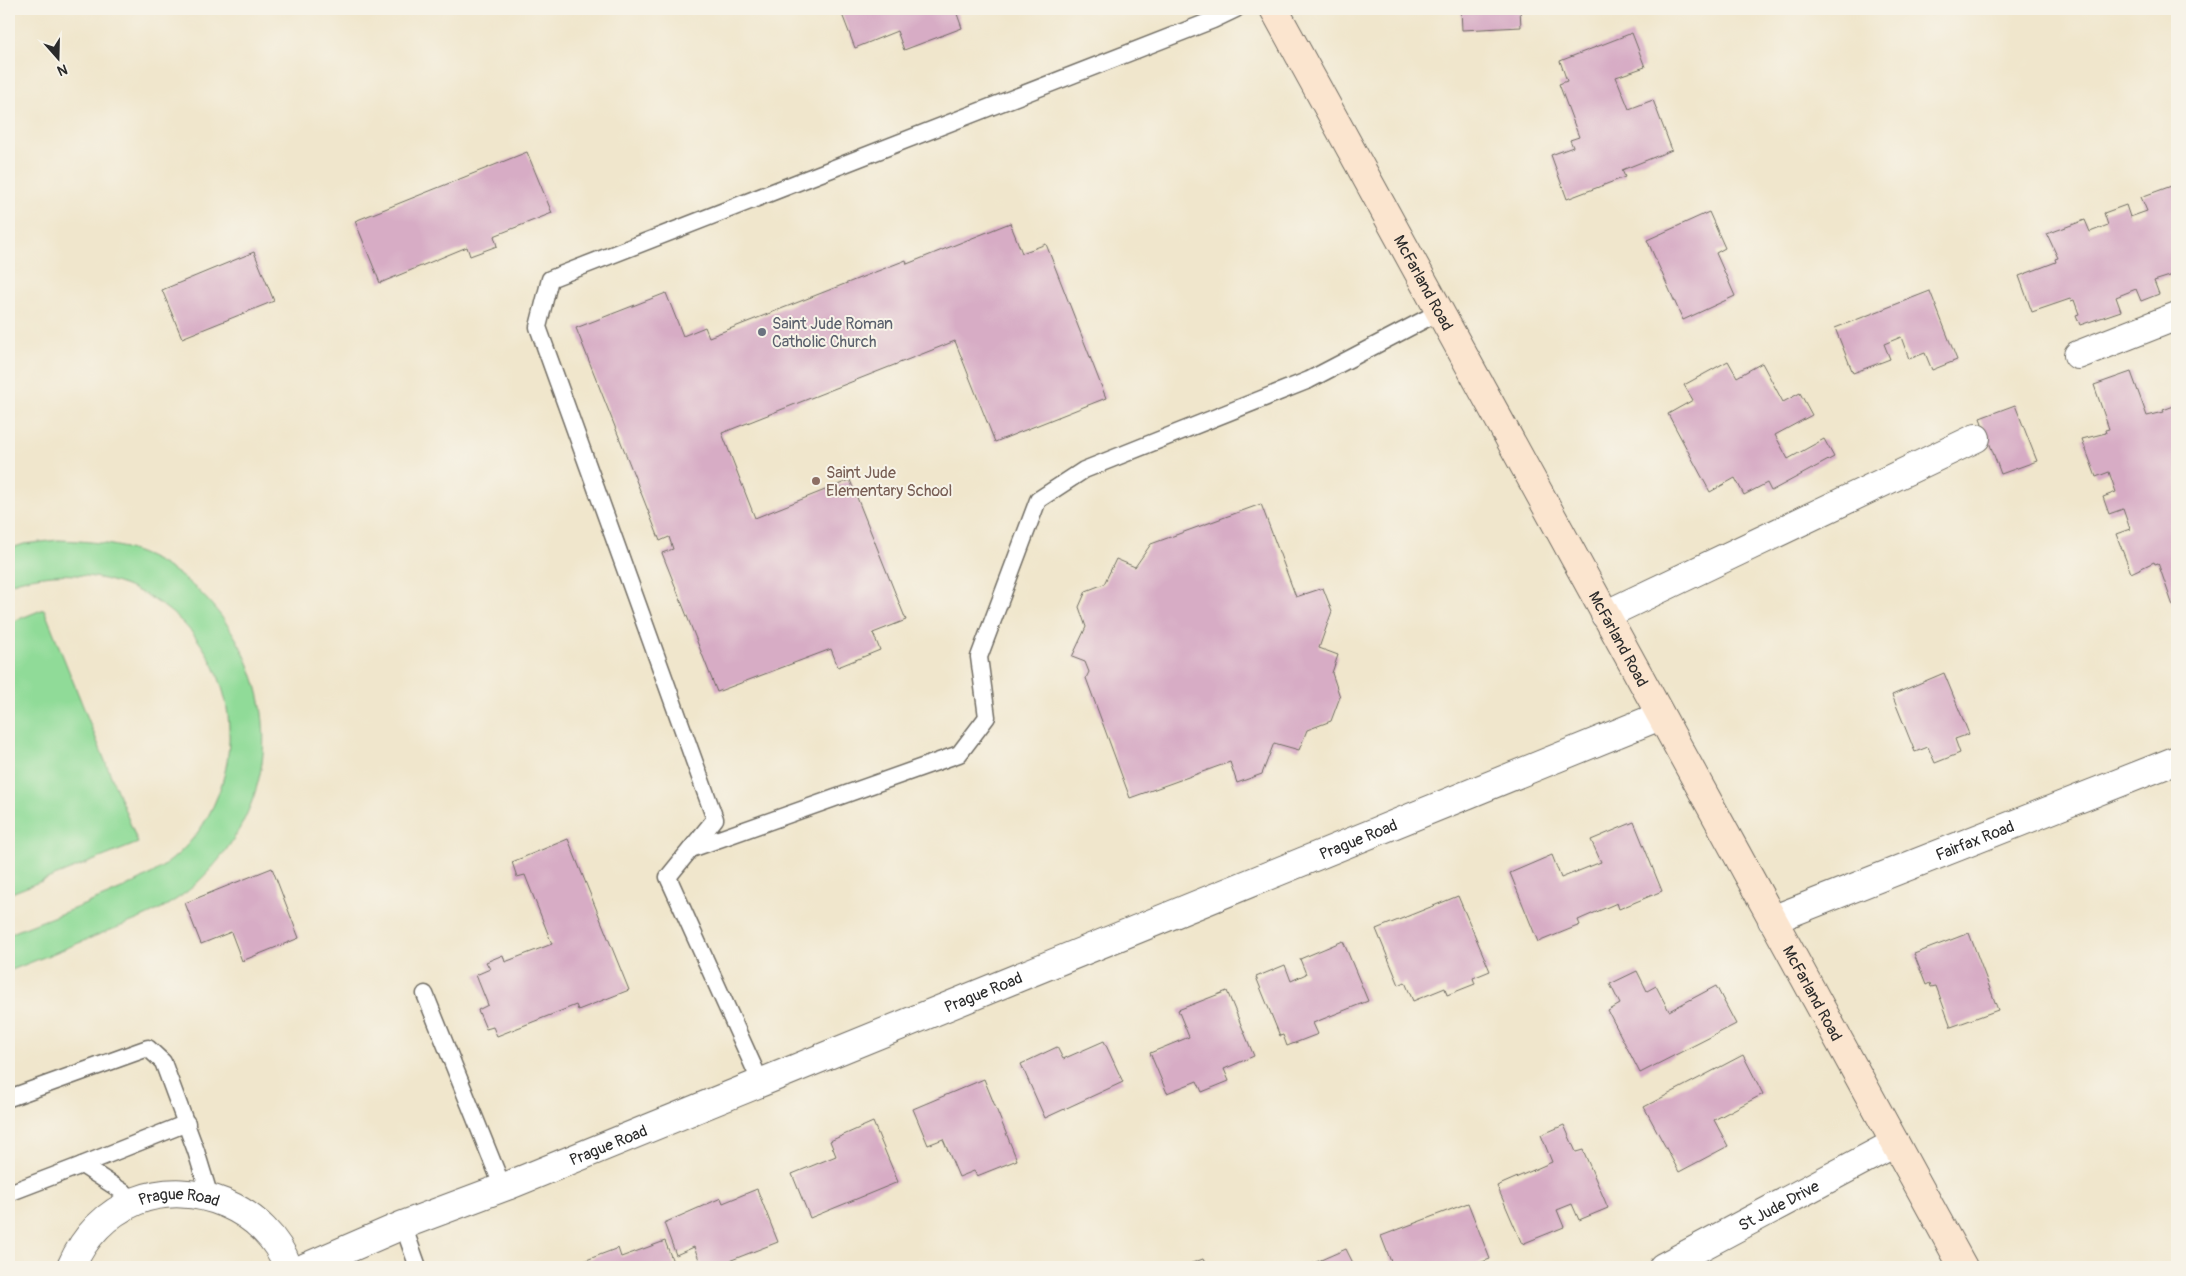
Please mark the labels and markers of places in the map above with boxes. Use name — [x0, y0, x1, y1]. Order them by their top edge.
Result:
place label: Saint Jude Roman Catholic Church — [772, 314, 893, 352]
marker: Saint Jude Roman Catholic Church — [756, 326, 768, 338]
place label: Saint Jude Elementary School — [826, 463, 952, 501]
marker: Saint Jude Elementary School — [810, 475, 822, 487]

